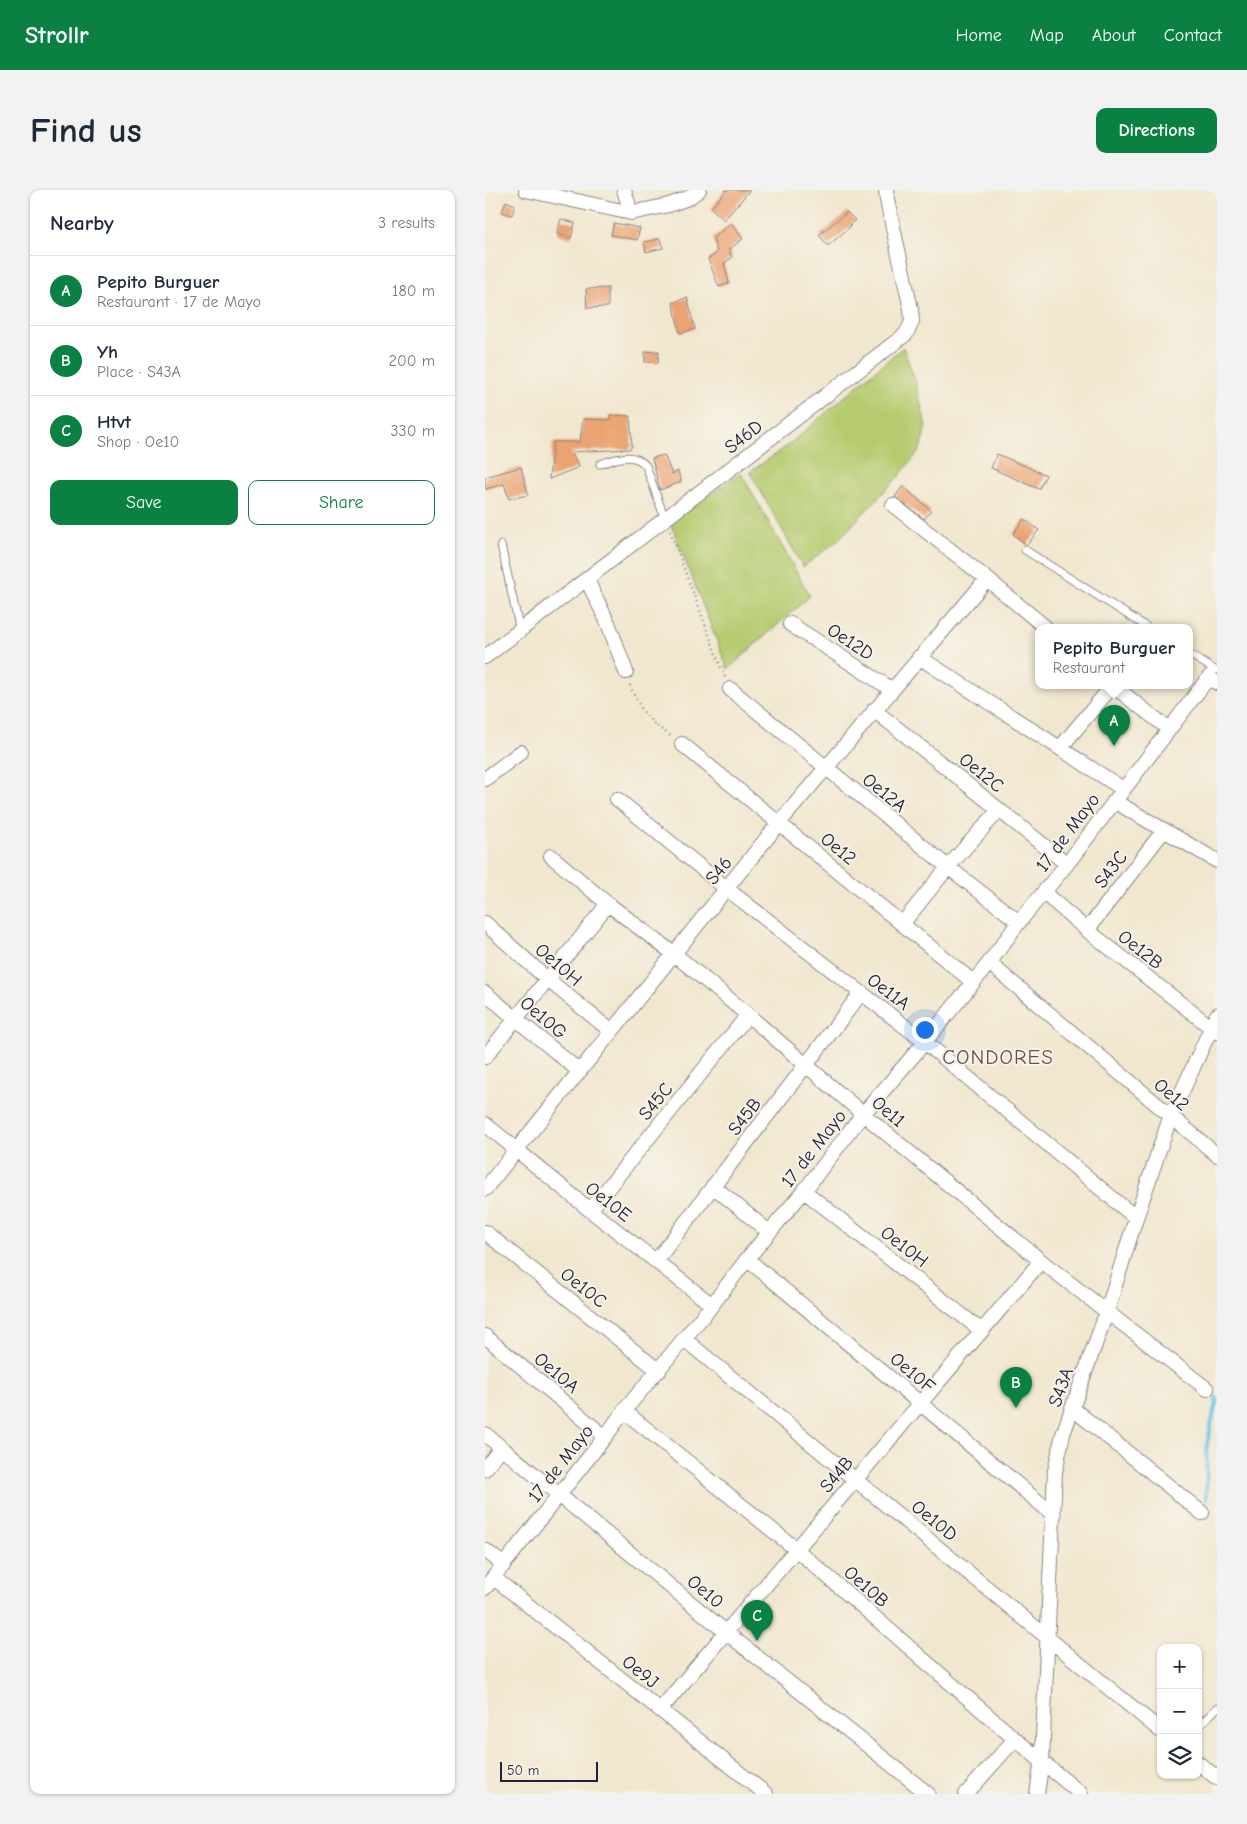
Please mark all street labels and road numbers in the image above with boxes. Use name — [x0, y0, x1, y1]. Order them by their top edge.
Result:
street label: S46D — [720, 415, 767, 458]
street label: Oe12D — [823, 619, 878, 665]
street label: Oe12C — [955, 748, 1008, 798]
street label: Oe12A — [858, 768, 911, 817]
street label: 17 de Mayo — [1031, 789, 1105, 876]
street label: Oe12 — [816, 828, 861, 870]
street label: S43C — [1090, 846, 1132, 893]
street label: S46 — [701, 852, 737, 889]
street label: Oe12B — [1114, 925, 1167, 974]
street label: Oe10H — [531, 939, 586, 991]
street label: Oe11A — [863, 969, 914, 1015]
street label: Oe10G — [515, 992, 571, 1044]
street label: Oe12 — [1149, 1074, 1193, 1116]
street label: S45C — [634, 1078, 678, 1125]
street label: Oe11 — [867, 1092, 910, 1132]
street label: S45B — [723, 1093, 766, 1140]
street label: 17 de Mayo — [777, 1105, 851, 1192]
street label: Oe10E — [581, 1177, 636, 1227]
street label: Oe10H — [876, 1221, 933, 1272]
street label: Oe10C — [556, 1263, 611, 1313]
street label: Oe10A — [529, 1348, 583, 1398]
street label: Oe10F — [885, 1348, 939, 1398]
street label: S43A — [1044, 1365, 1078, 1410]
street label: 17 de Mayo — [524, 1420, 598, 1507]
street label: S44B — [815, 1452, 858, 1497]
street label: Oe10D — [907, 1496, 962, 1546]
street label: Oe10B — [839, 1561, 893, 1612]
street label: Oe10 — [683, 1570, 728, 1613]
street label: Oe9J — [618, 1650, 663, 1693]

